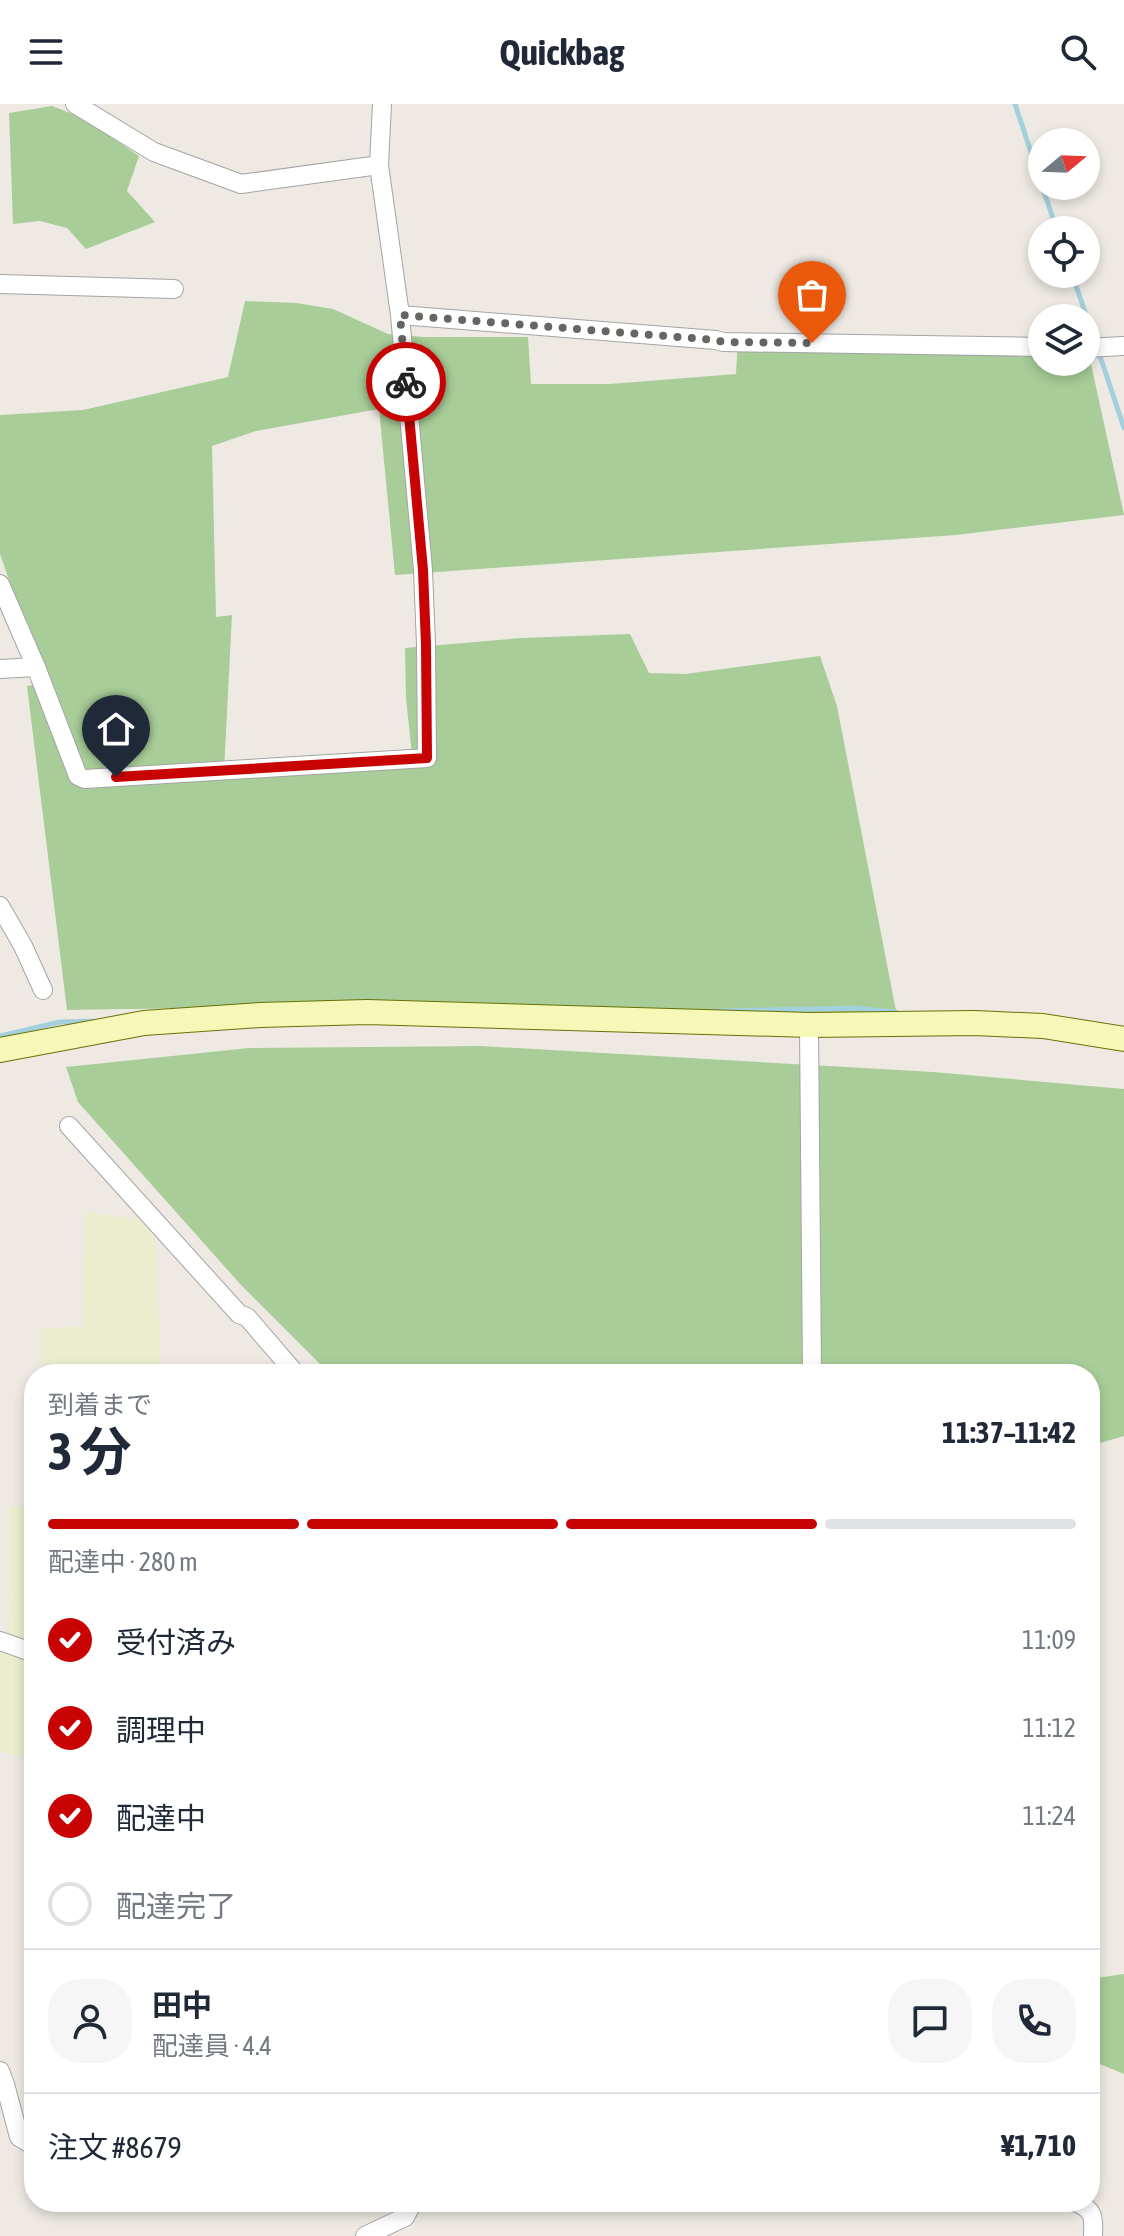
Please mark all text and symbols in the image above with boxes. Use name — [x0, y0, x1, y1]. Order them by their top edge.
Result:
icon: menu — [24, 30, 68, 74]
icon: search — [1056, 30, 1100, 74]
text: Quickbag — [499, 31, 625, 73]
north arrow — [1028, 128, 1100, 200]
map controls — [1028, 128, 1100, 376]
button: locate — [1028, 216, 1100, 288]
pin — [778, 261, 846, 343]
icon: bag — [790, 273, 834, 317]
button: layers — [1028, 304, 1100, 376]
courier — [366, 342, 446, 422]
icon: bike — [384, 360, 428, 404]
pin — [82, 695, 150, 777]
icon: home — [94, 707, 138, 751]
text: 到着まで — [48, 1390, 152, 1420]
text: 11:37–11:42 — [942, 1415, 1076, 1449]
text: 3 分 — [48, 1421, 132, 1481]
text: 配達中 · 280 m — [48, 1547, 198, 1577]
icon: check — [48, 1618, 92, 1662]
text: 受付済み — [116, 1625, 236, 1659]
text: 11:09 — [1022, 1625, 1076, 1655]
icon: check — [48, 1706, 92, 1750]
text: 調理中 — [116, 1713, 206, 1747]
text: 11:12 — [1022, 1713, 1076, 1743]
icon: check — [48, 1794, 92, 1838]
text: 配達中 — [116, 1801, 206, 1835]
text: 11:24 — [1022, 1801, 1076, 1831]
text: 配達完了 — [116, 1889, 236, 1923]
button: person — [48, 1979, 132, 2063]
button: chat — [888, 1979, 972, 2063]
button: phone — [992, 1979, 1076, 2063]
text: 田中 — [152, 1988, 212, 2022]
text: 配達員 · 4.4 — [152, 2031, 272, 2061]
text: ¥1,710 — [1001, 2128, 1076, 2162]
text: 注文 #8679 — [48, 2130, 182, 2164]

